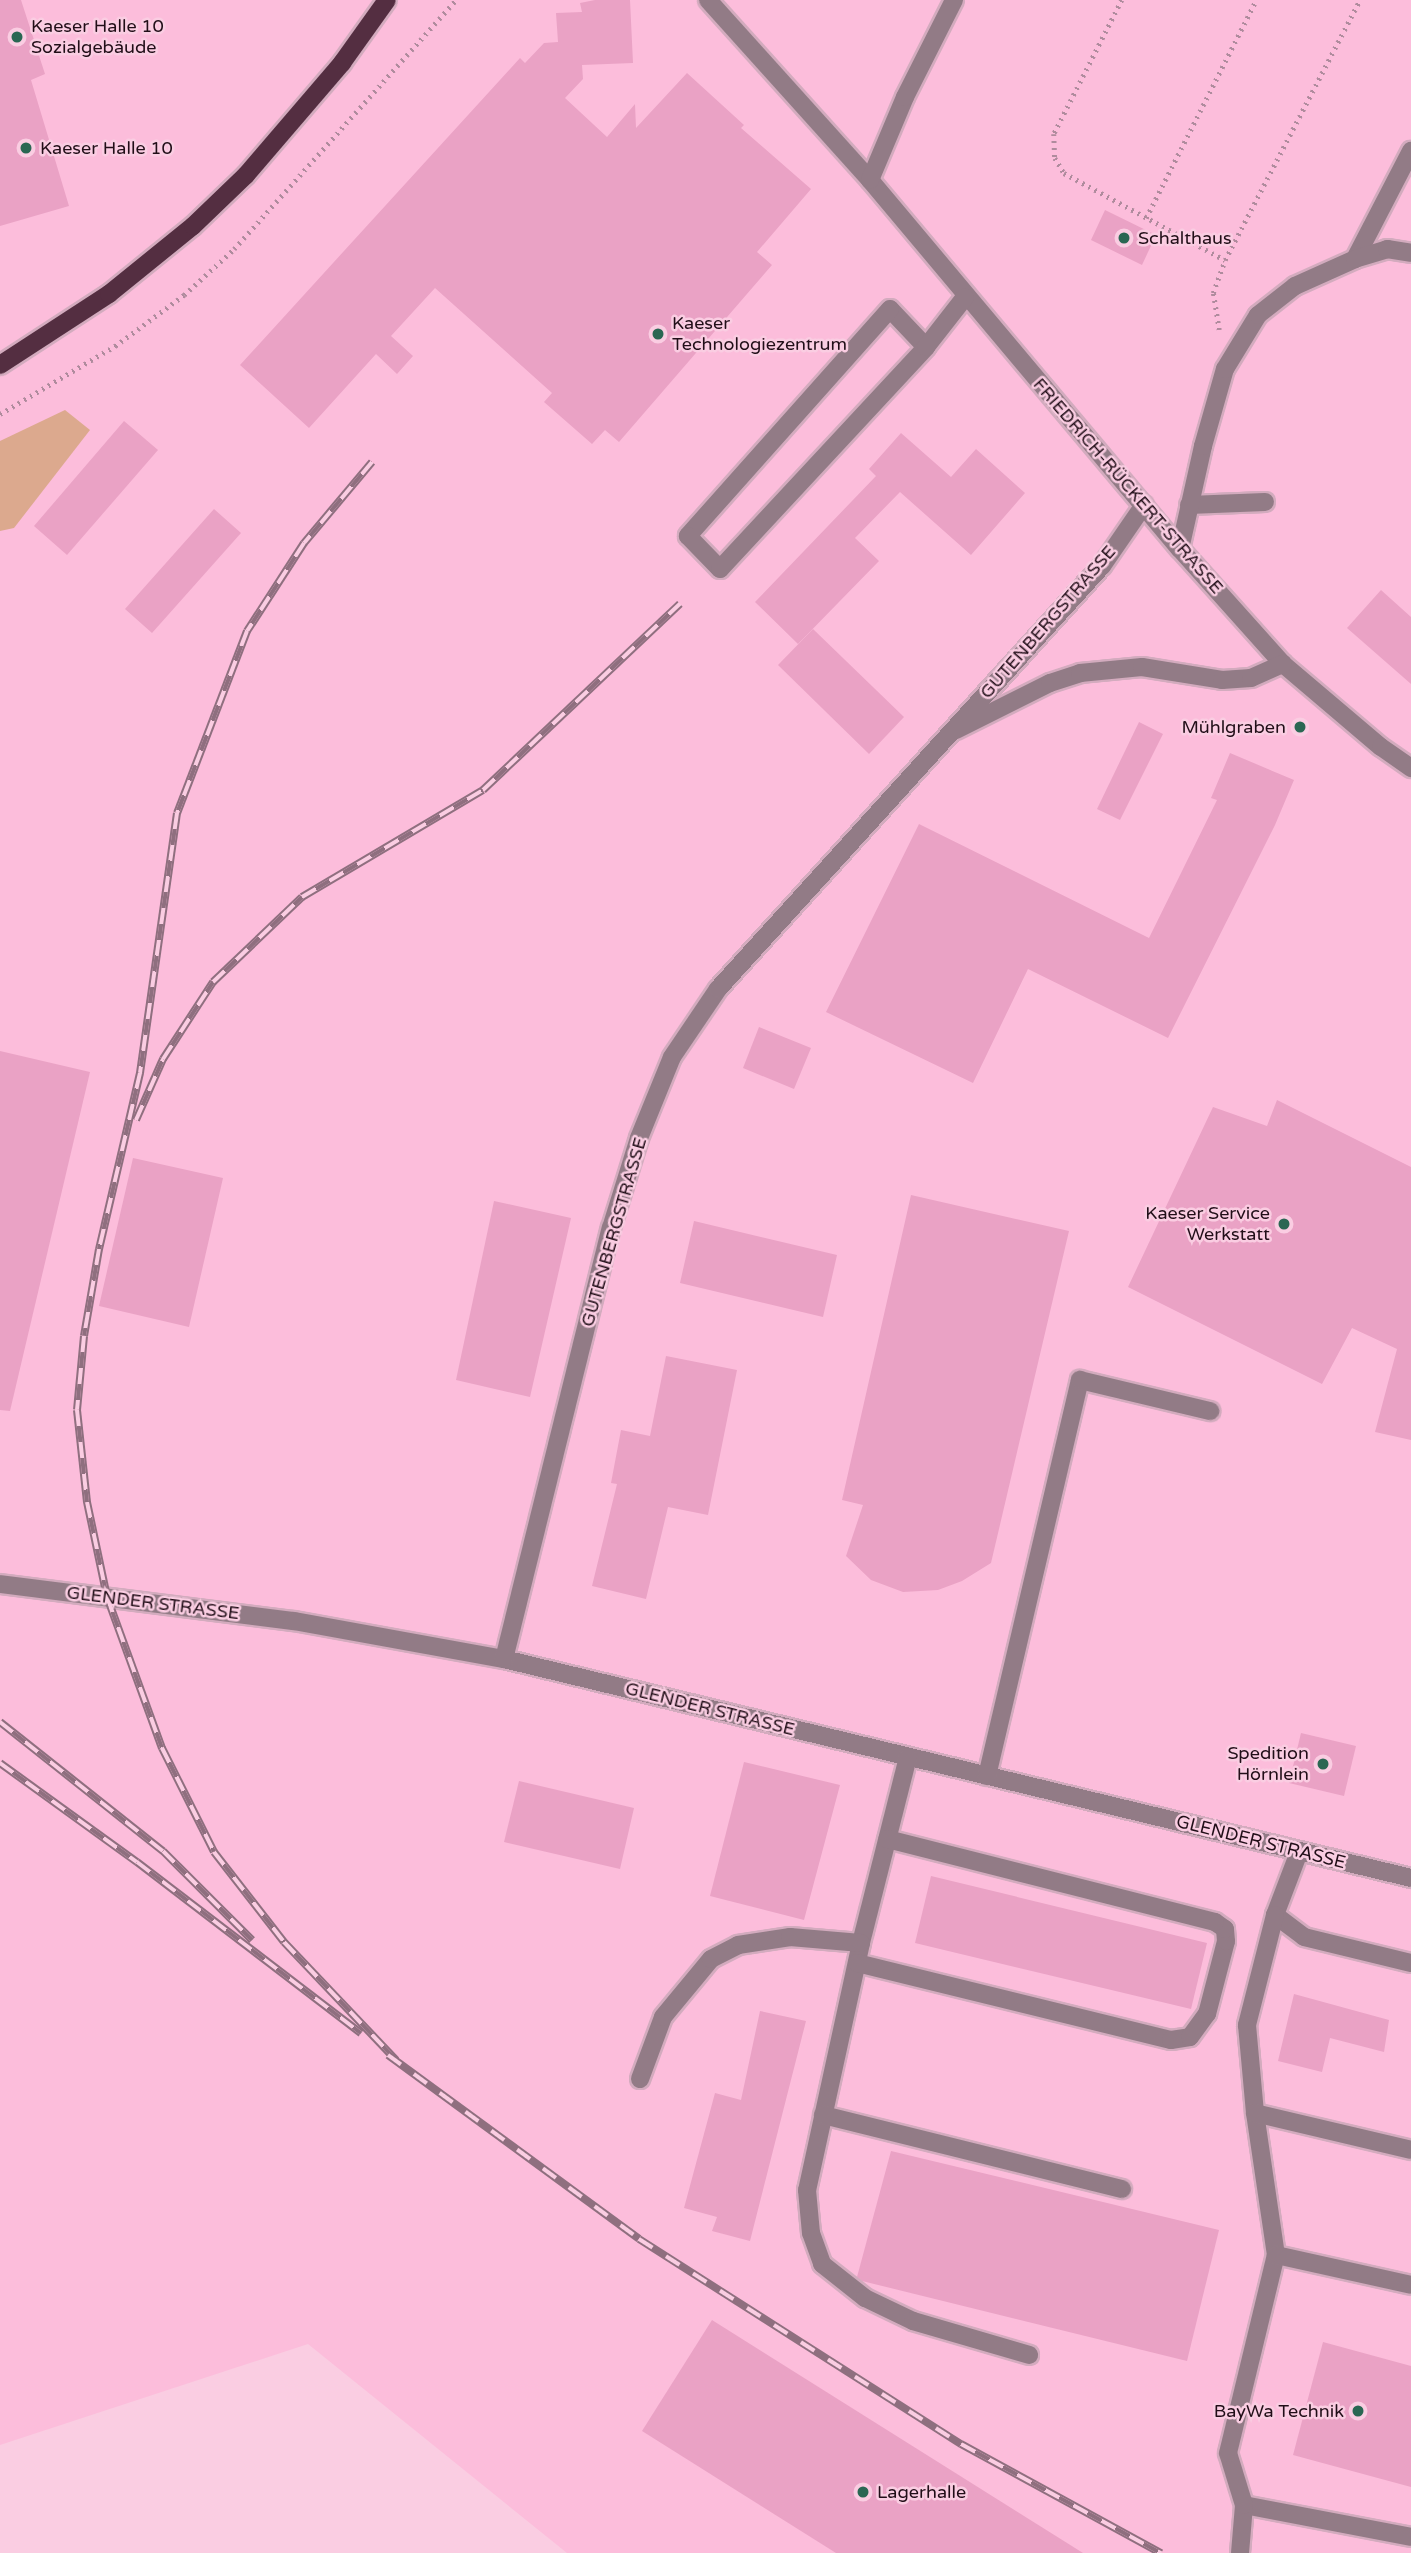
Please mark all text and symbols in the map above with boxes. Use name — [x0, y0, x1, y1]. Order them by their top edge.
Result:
place label: Kaeser Halle 10 Sozialgebäude — [31, 16, 164, 58]
marker: Kaeser Halle 10 Sozialgebäude — [9, 29, 25, 45]
place label: Kaeser Halle 10 — [40, 137, 173, 159]
marker: Kaeser Halle 10 — [18, 140, 34, 156]
place label: Schalthaus — [1138, 227, 1232, 249]
marker: Schalthaus — [1116, 230, 1132, 246]
place label: Kaeser Technologiezentrum — [672, 313, 847, 356]
marker: Kaeser Technologiezentrum — [650, 326, 666, 342]
street label: FRIEDRICH-RÜCKERT-STRASSE — [1028, 374, 1228, 598]
street label: GUTENBERGSTRASSE — [976, 541, 1120, 703]
place label: Mühlgraben — [1182, 716, 1286, 738]
marker: Mühlgraben — [1292, 719, 1308, 735]
street label: GUTENBERGSTRASSE — [577, 1135, 651, 1329]
place label: Kaeser Service Werkstatt — [1145, 1203, 1270, 1246]
marker: Kaeser Service Werkstatt — [1276, 1216, 1292, 1232]
street label: GLENDER STRASSE — [65, 1582, 241, 1624]
street label: GLENDER STRASSE — [623, 1678, 797, 1740]
place label: Spedition Hörnlein — [1227, 1743, 1309, 1786]
marker: Spedition Hörnlein — [1315, 1756, 1331, 1772]
street label: GLENDER STRASSE — [1174, 1811, 1348, 1873]
place label: BayWa Technik — [1214, 2400, 1344, 2422]
marker: BayWa Technik — [1350, 2403, 1366, 2419]
place label: Lagerhalle — [877, 2481, 966, 2503]
marker: Lagerhalle — [855, 2484, 871, 2500]

